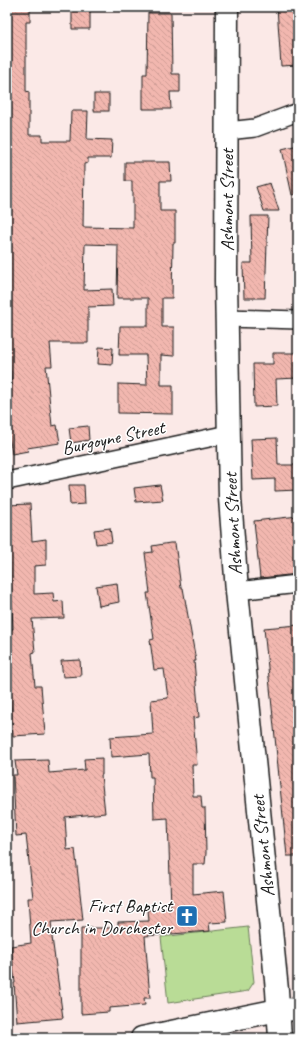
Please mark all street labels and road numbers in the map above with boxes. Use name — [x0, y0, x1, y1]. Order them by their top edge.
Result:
street label: Ashmont Street — [215, 147, 239, 251]
street label: Burgoyne Street — [60, 415, 168, 461]
street label: Ashmont Street — [218, 471, 248, 576]
street label: Ashmont Street — [246, 792, 280, 898]

